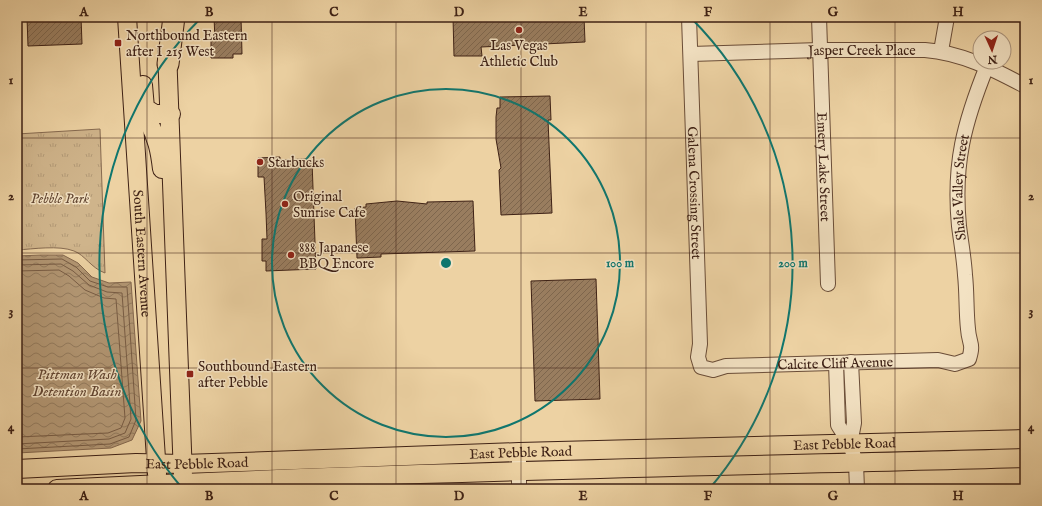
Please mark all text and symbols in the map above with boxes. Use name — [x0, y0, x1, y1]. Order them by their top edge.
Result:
text: A — [79, 4, 90, 21]
text: B — [205, 4, 214, 21]
text: C — [329, 4, 339, 21]
text: D — [454, 4, 465, 21]
text: E — [578, 4, 588, 21]
text: F — [704, 4, 713, 21]
text: G — [828, 4, 839, 21]
text: H — [952, 4, 964, 21]
marker: Las Vegas Athletic Club — [514, 25, 524, 35]
place label: Northbound Eastern after I 215 West — [126, 27, 248, 61]
north arrow — [972, 30, 1012, 70]
place label: Las Vegas Athletic Club — [479, 37, 558, 71]
marker: Northbound Eastern after I 215 West — [113, 38, 123, 48]
street label: Jasper Creek Place — [806, 42, 916, 60]
text: N — [987, 52, 999, 66]
text: 1 — [9, 72, 14, 89]
text: 1 — [1029, 72, 1034, 89]
street label: Emery Lake Street — [812, 112, 834, 222]
street label: Galena Crossing Street — [683, 126, 705, 260]
street label: Shale Valley Street — [949, 132, 974, 242]
place label: Starbucks — [268, 154, 324, 172]
marker: Starbucks — [255, 157, 265, 167]
text: 2 — [8, 188, 14, 205]
place label: Original Sunrise Cafe — [293, 188, 366, 222]
text: 2 — [1028, 188, 1034, 205]
street label: South Eastern Avenue — [128, 189, 155, 318]
park label: Pebble Park — [31, 190, 90, 208]
marker: Original Sunrise Cafe — [280, 199, 290, 209]
place label: 888 Japanese BBQ Encore — [299, 239, 375, 273]
marker: 888 Japanese BBQ Encore — [286, 250, 296, 260]
centre of rings — [439, 256, 453, 270]
text: 100 m — [606, 256, 635, 271]
text: 200 m — [778, 256, 808, 271]
text: 3 — [9, 303, 14, 320]
text: 3 — [1029, 303, 1034, 320]
street label: Calcite Cliff Avenue — [777, 353, 894, 375]
place label: Southbound Eastern after Pebble — [198, 358, 317, 392]
water label: Pittman Wash Detention Basin — [33, 365, 121, 401]
marker: Southbound Eastern after Pebble — [185, 369, 195, 379]
text: 4 — [8, 419, 15, 436]
text: 4 — [1028, 419, 1035, 436]
street label: East Pebble Road — [793, 434, 897, 455]
street label: East Pebble Road — [469, 443, 573, 464]
street label: East Pebble Road — [145, 454, 249, 474]
text: A — [79, 488, 90, 505]
text: B — [205, 488, 214, 505]
text: C — [329, 488, 339, 505]
text: D — [454, 488, 465, 505]
text: E — [578, 488, 588, 505]
text: F — [704, 488, 713, 505]
text: G — [828, 488, 839, 505]
text: H — [952, 488, 964, 505]

